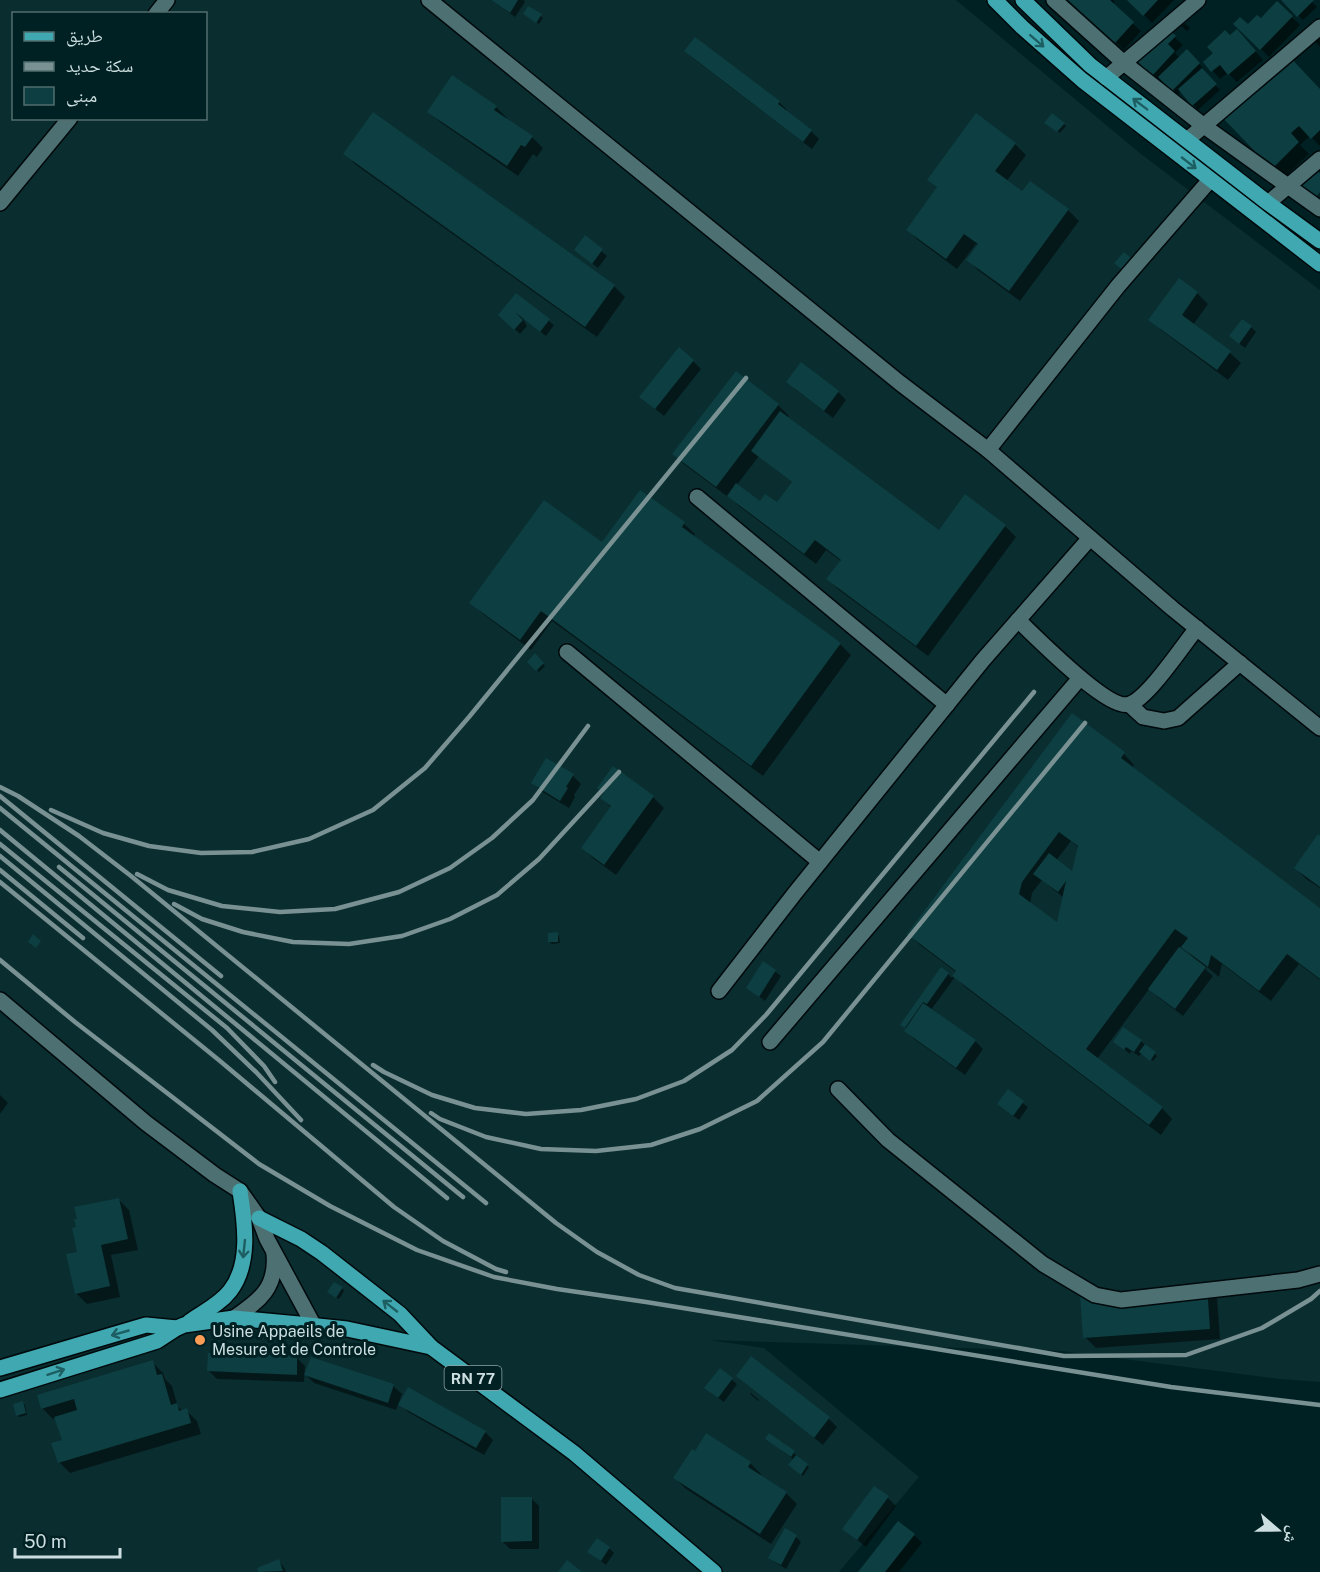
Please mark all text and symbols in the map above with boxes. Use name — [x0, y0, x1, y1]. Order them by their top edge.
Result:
legend — [12, 12, 207, 120]
text: طريق — [66, 25, 103, 47]
one-way arrow — [1029, 34, 1045, 47]
text: سكة حديد — [66, 55, 133, 76]
text: مبنى — [66, 85, 97, 107]
one-way arrow — [1132, 97, 1148, 110]
one-way arrow — [1180, 157, 1196, 170]
one-way arrow — [238, 1239, 249, 1258]
one-way arrow — [382, 1299, 398, 1312]
place label: Usine Appaeils de Mesure et de Controle — [212, 1322, 376, 1359]
one-way arrow — [110, 1328, 129, 1339]
marker: Usine Appaeils de Mesure et de Controle — [193, 1333, 207, 1347]
one-way arrow — [46, 1366, 65, 1377]
road number: RN 77 — [444, 1366, 502, 1390]
north arrow — [1248, 1500, 1308, 1560]
scale bar — [15, 1521, 120, 1559]
text: ش — [1280, 1524, 1303, 1546]
text: 50 m — [24, 1531, 67, 1552]

